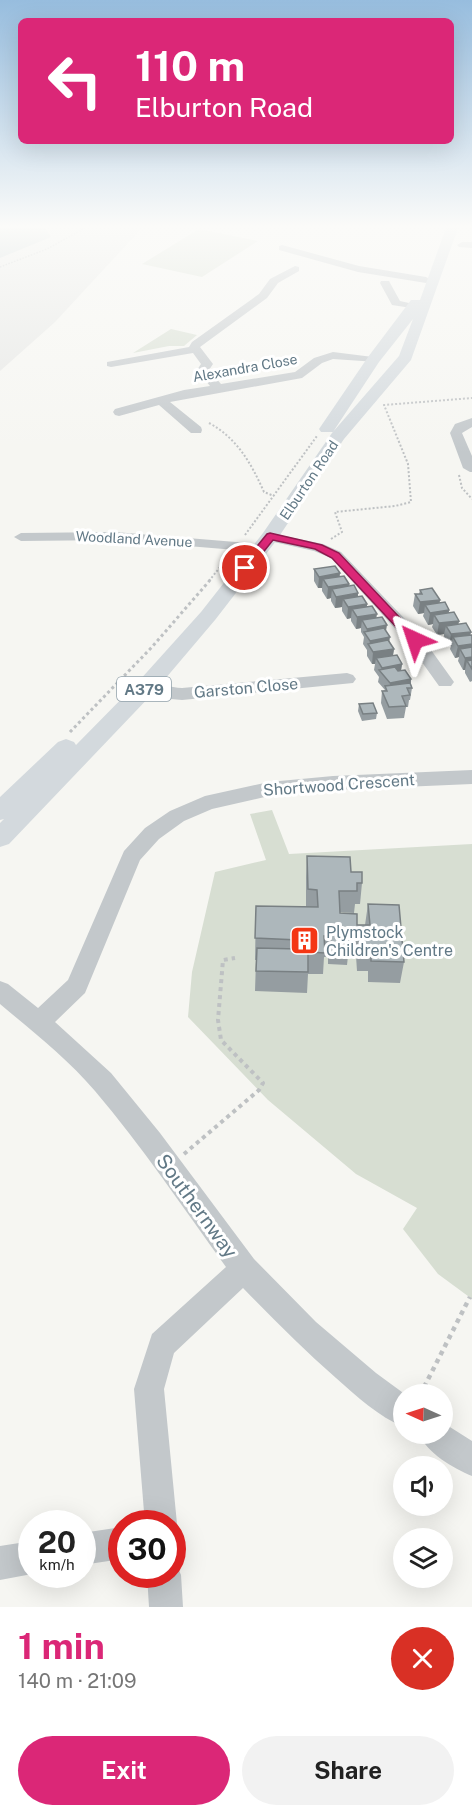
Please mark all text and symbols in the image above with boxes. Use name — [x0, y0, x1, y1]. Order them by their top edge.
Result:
text: 110 m — [135, 41, 245, 90]
icon: left — [36, 42, 114, 120]
text: Elburton Road — [135, 91, 313, 123]
street label: Alexandra Close — [191, 351, 299, 385]
street label: Elburton Road — [277, 437, 341, 523]
street label: Woodland Avenue — [75, 528, 193, 550]
pin — [219, 542, 270, 593]
icon: arrive — [228, 551, 261, 584]
position arrow — [383, 608, 447, 672]
street label: Garston Close — [193, 674, 299, 702]
road number: A379 — [117, 677, 171, 701]
street label: Shortwood Crescent — [262, 770, 416, 800]
place label: Plymstock Children's Centre — [326, 923, 453, 960]
building icon: Plymstock Children's Centre — [289, 925, 321, 957]
street label: Southernway — [151, 1149, 243, 1263]
north arrow — [393, 1384, 453, 1444]
map controls — [393, 1384, 453, 1588]
button: sound — [393, 1456, 453, 1516]
speed limit sign: 30 — [108, 1510, 186, 1588]
text: 20 — [38, 1524, 76, 1560]
button: layers — [393, 1528, 453, 1588]
text: km/h — [39, 1556, 75, 1573]
text: 1 min — [18, 1625, 105, 1667]
button: close — [391, 1627, 454, 1690]
text: 140 m · 21:09 — [18, 1669, 136, 1693]
button: Exit — [18, 1736, 230, 1805]
button: Share — [242, 1736, 454, 1805]

